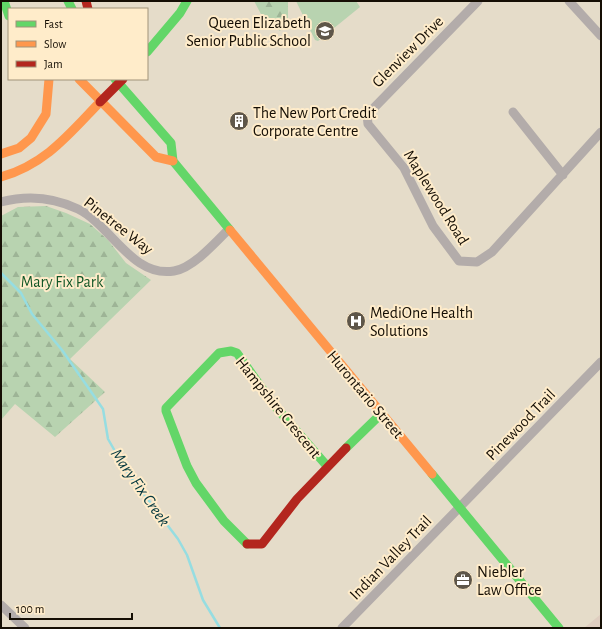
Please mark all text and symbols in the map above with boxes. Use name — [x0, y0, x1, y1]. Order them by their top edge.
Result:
legend — [8, 8, 148, 80]
street label: Glenview Drive — [369, 13, 446, 90]
place label: Queen Elizabeth Senior Public School — [186, 15, 311, 49]
text: Fast — [44, 18, 63, 30]
school or university icon: Queen Elizabeth Senior Public School — [314, 20, 336, 42]
text: Slow — [44, 38, 66, 50]
text: Jam — [44, 58, 63, 70]
place label: The New Port Credit Corporate Centre — [253, 105, 376, 139]
building icon: The New Port Credit Corporate Centre — [228, 110, 250, 132]
street label: Maplewood Road — [401, 147, 472, 248]
street label: Pinetree Way — [80, 194, 156, 259]
park label: Mary Fix Park — [21, 274, 104, 291]
place label: MediOne Health Solutions — [370, 305, 473, 339]
hospital icon: MediOne Health Solutions — [345, 310, 367, 332]
street label: Hurontario Street — [324, 348, 407, 442]
street label: Hampshire Crescent — [233, 354, 324, 461]
street label: Pinewood Trail — [483, 386, 558, 463]
water label: Mary Fix Creek — [108, 445, 174, 529]
street label: Indian Valley Trail — [347, 513, 435, 604]
place label: Niebler Law Office — [477, 564, 542, 598]
office icon: Niebler Law Office — [452, 569, 474, 591]
scale bar — [10, 595, 132, 621]
text: 100 m — [16, 603, 44, 615]

